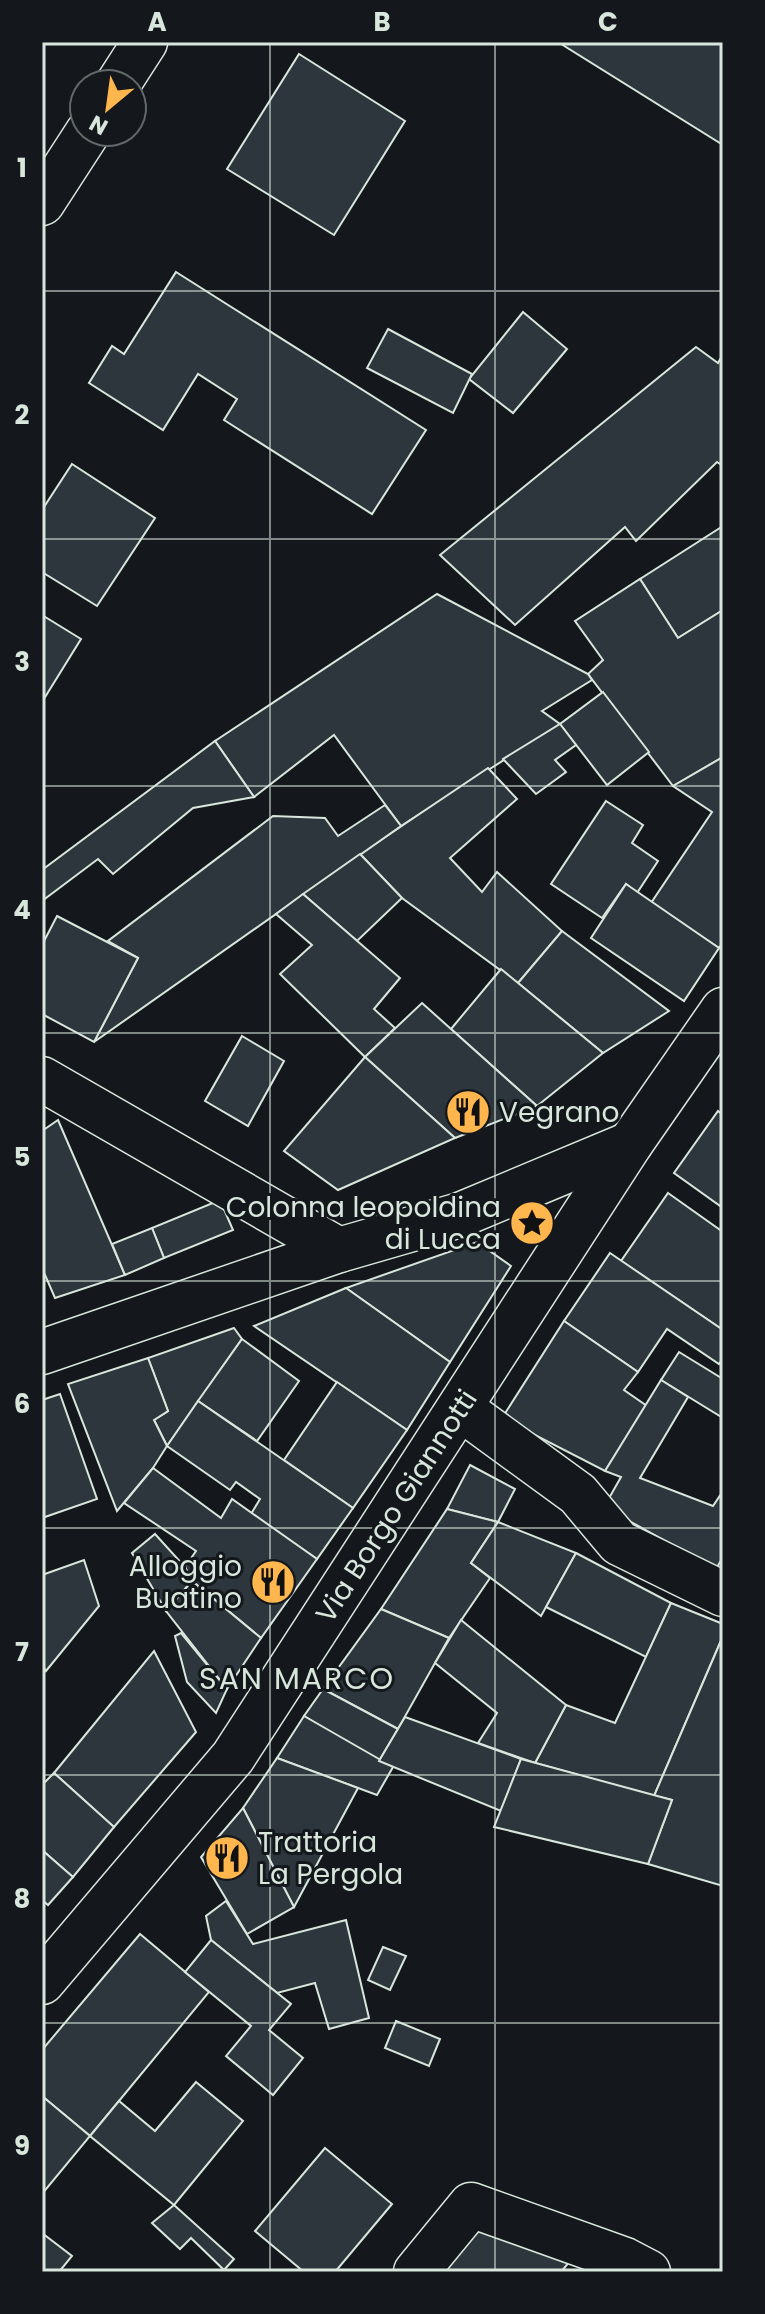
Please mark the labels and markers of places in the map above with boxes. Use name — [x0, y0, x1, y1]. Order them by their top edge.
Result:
restaurant icon: Vegrano — [444, 1088, 492, 1136]
place label: Vegrano — [499, 1093, 619, 1132]
place label: Colonna leopoldina di Lucca — [226, 1188, 501, 1259]
place icon: Colonna leopoldina di Lucca — [508, 1199, 556, 1247]
place label: Alloggio Buatino — [129, 1547, 242, 1618]
restaurant icon: Alloggio Buatino — [249, 1558, 297, 1606]
place label: Trattoria La Pergola — [258, 1823, 403, 1894]
restaurant icon: Trattoria La Pergola — [203, 1834, 251, 1882]

